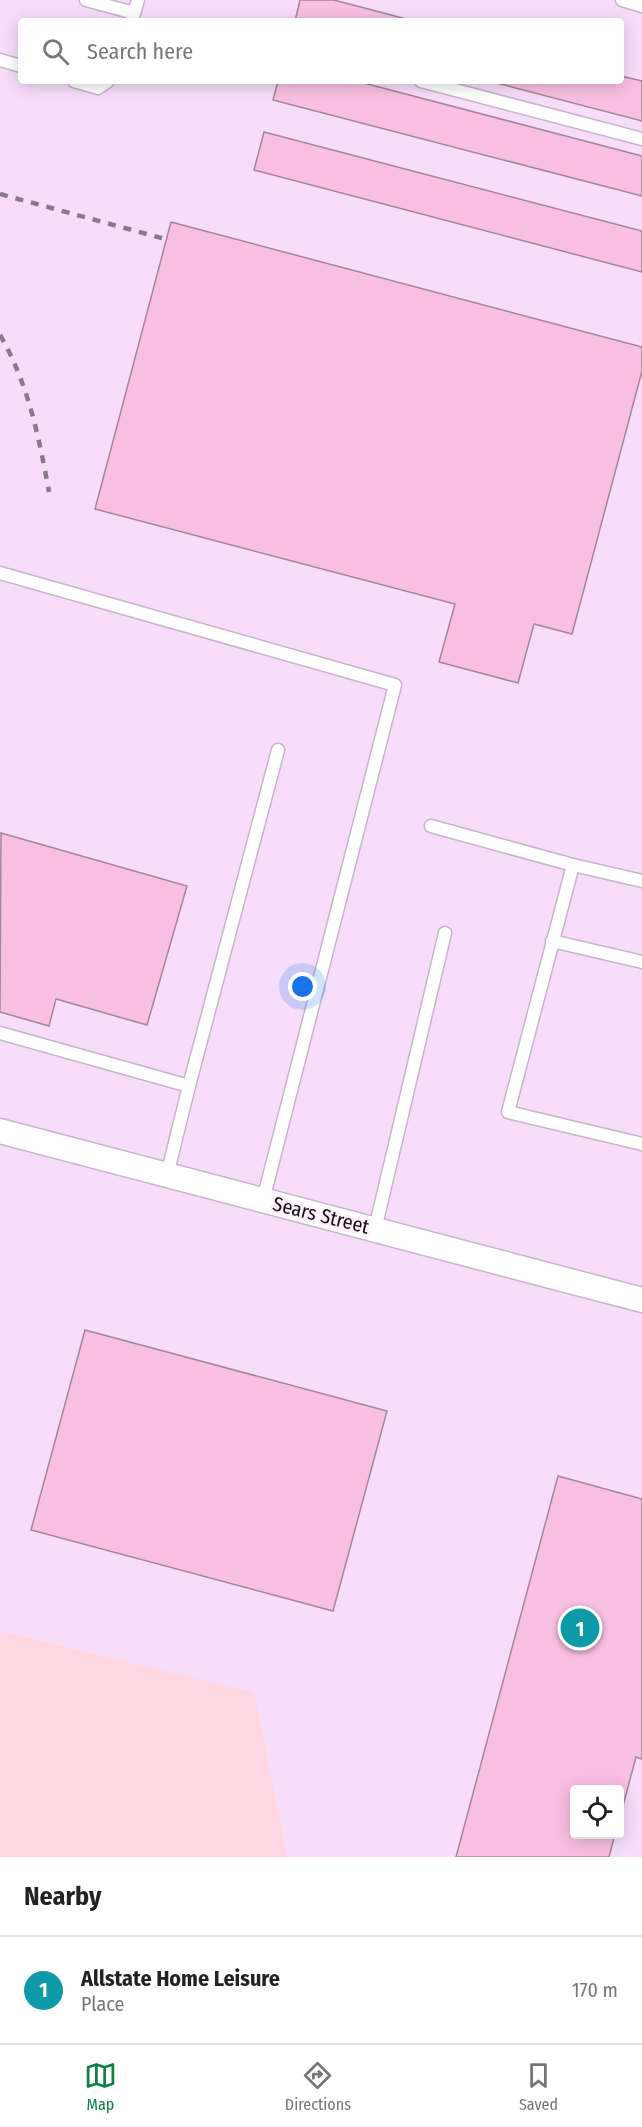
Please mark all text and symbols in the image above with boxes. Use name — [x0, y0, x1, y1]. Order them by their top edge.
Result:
search box — [18, 18, 624, 84]
icon: search — [39, 35, 72, 68]
text: Search here — [87, 38, 193, 65]
your location — [288, 972, 317, 1001]
street label: Sears Street — [270, 1191, 372, 1239]
pin: 1 — [560, 1606, 600, 1650]
map controls — [570, 1785, 624, 1839]
button: locate — [570, 1785, 624, 1839]
text: Nearby — [24, 1881, 101, 1912]
text: Allstate Home Leisure — [81, 1965, 280, 1992]
text: 1 — [39, 1978, 48, 2002]
text: 170 m — [572, 1978, 618, 2002]
text: Place — [81, 1992, 124, 2016]
tab: Map — [84, 2059, 117, 2114]
tab: Directions — [285, 2059, 351, 2114]
tab: Saved — [519, 2059, 558, 2114]

